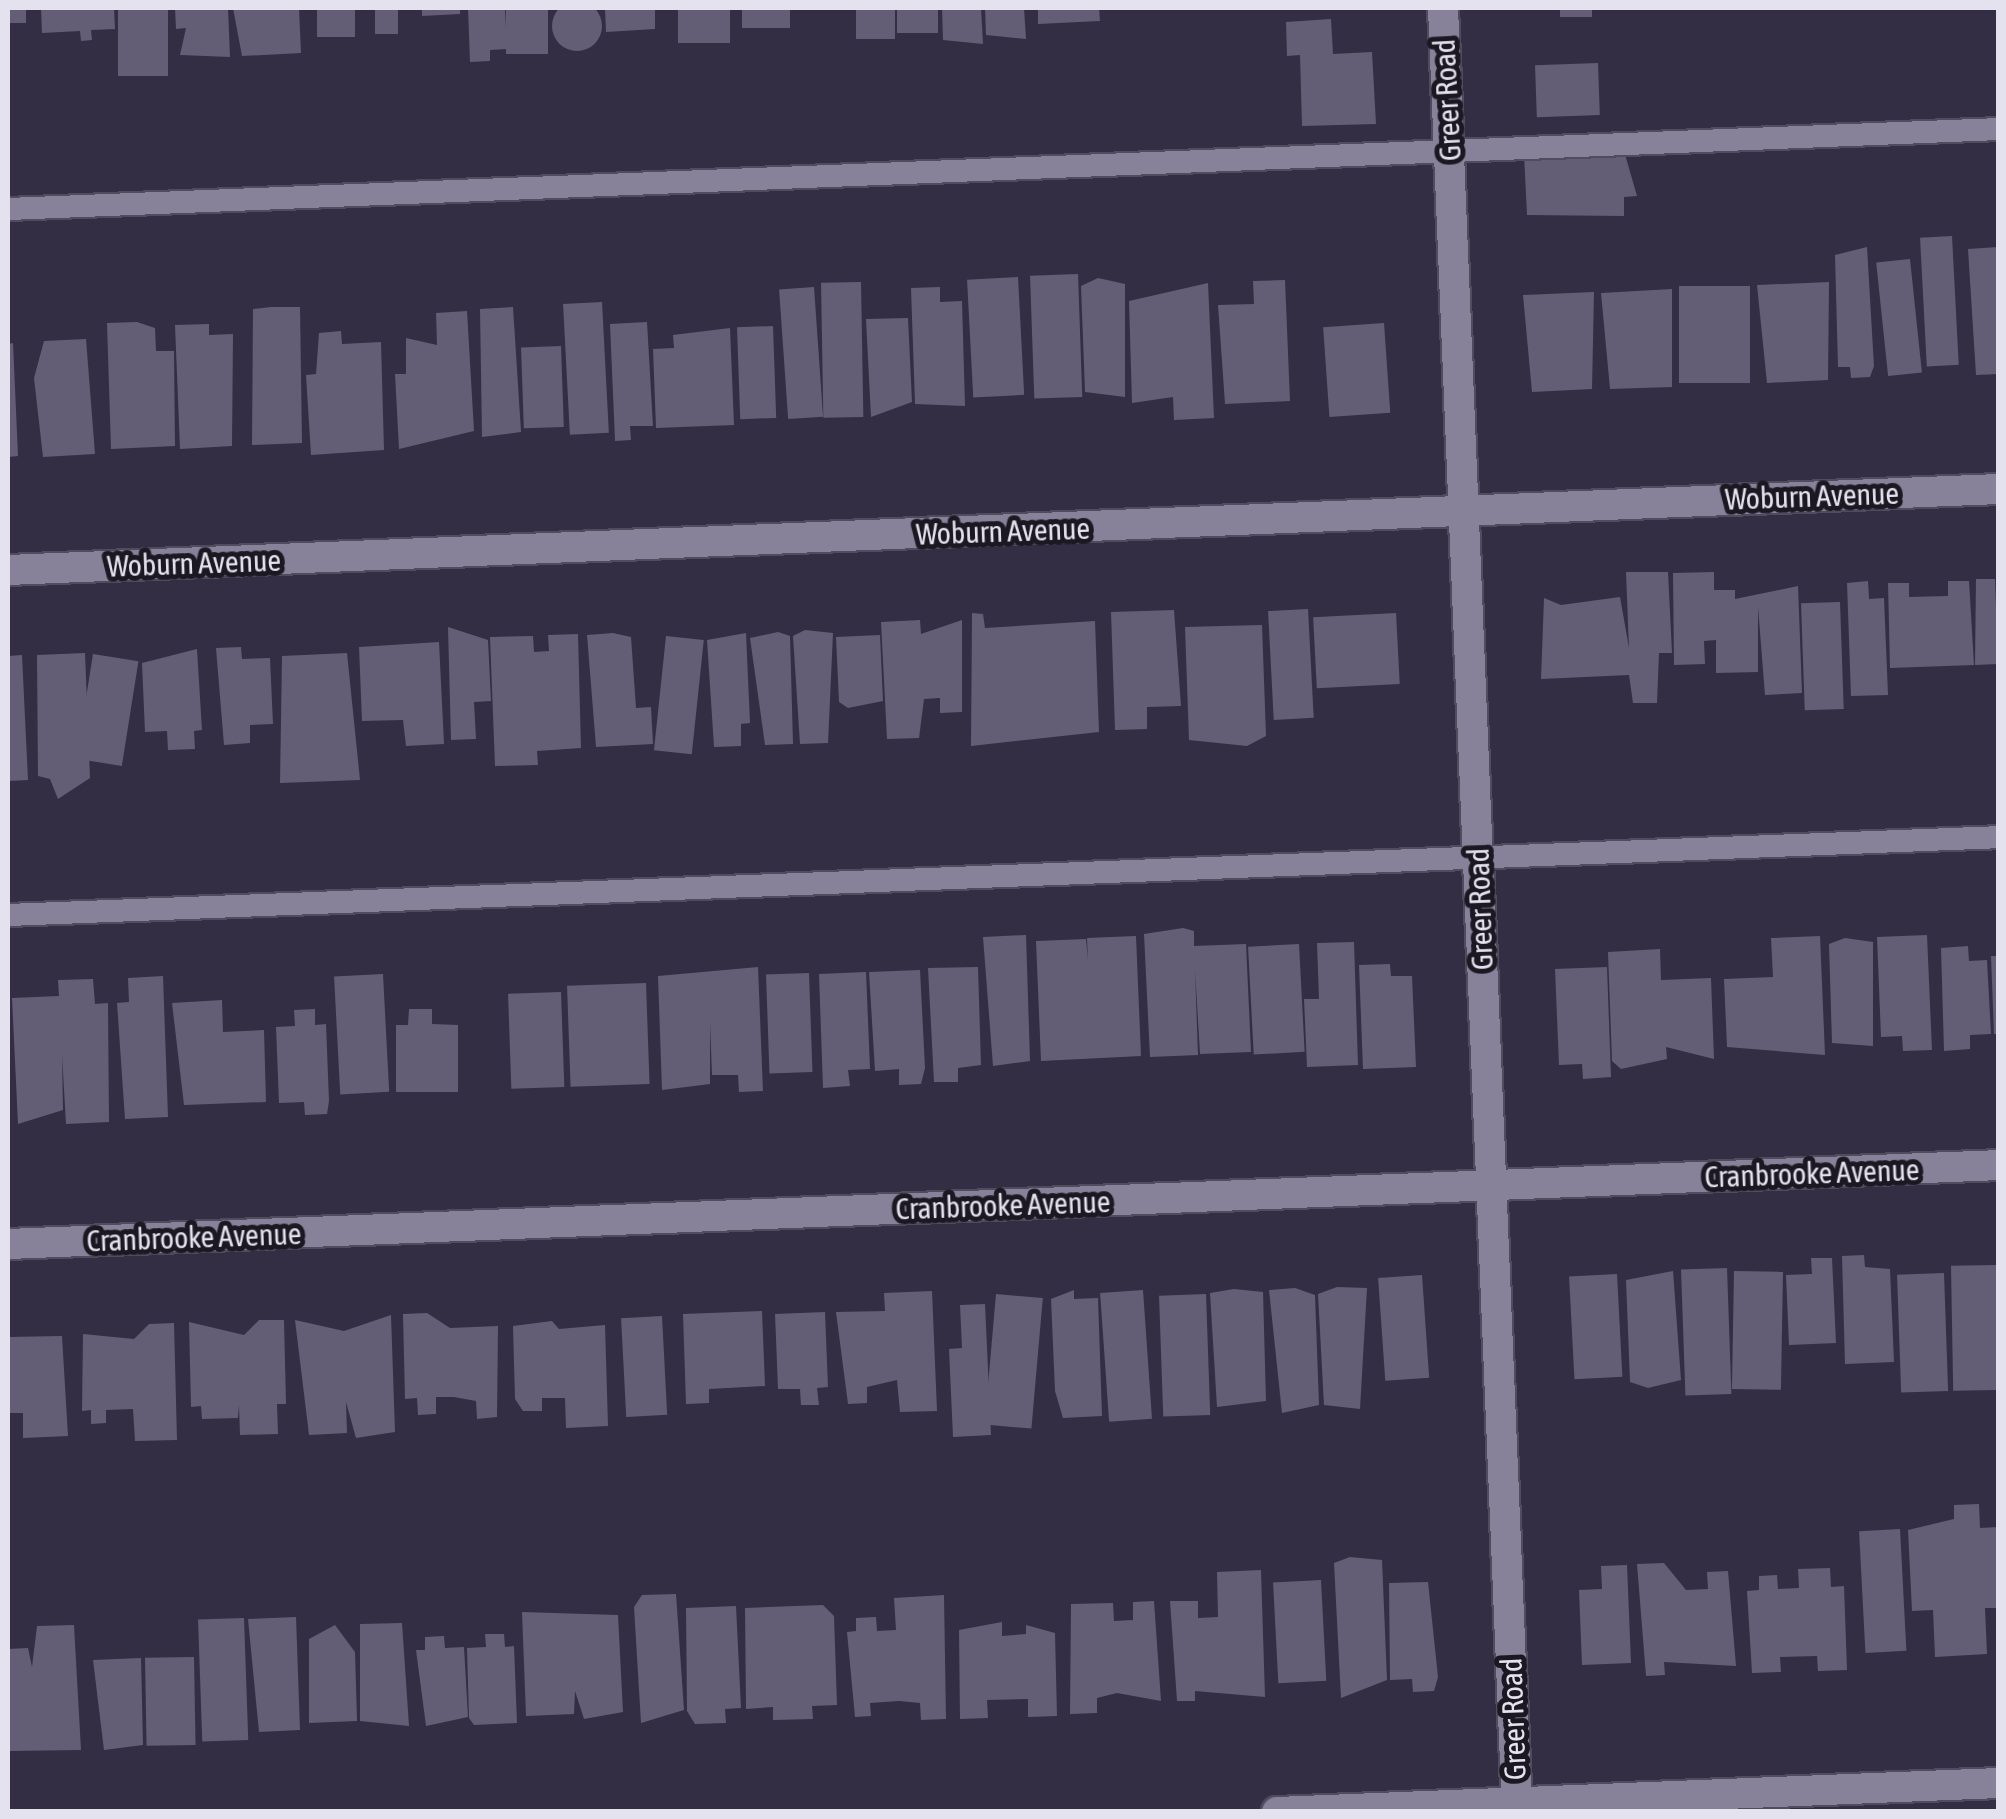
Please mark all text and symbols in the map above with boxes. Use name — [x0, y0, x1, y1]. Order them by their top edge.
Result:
street label: Greer Road — [1426, 38, 1468, 162]
street label: Woburn Avenue — [1724, 475, 1900, 517]
street label: Woburn Avenue — [915, 510, 1091, 552]
street label: Woburn Avenue — [106, 542, 282, 584]
street label: Greer Road — [1460, 847, 1500, 971]
street label: Cranbrooke Avenue — [1704, 1151, 1920, 1195]
street label: Cranbrooke Avenue — [895, 1183, 1111, 1227]
street label: Cranbrooke Avenue — [86, 1215, 302, 1259]
street label: Greer Road — [1493, 1657, 1533, 1781]

